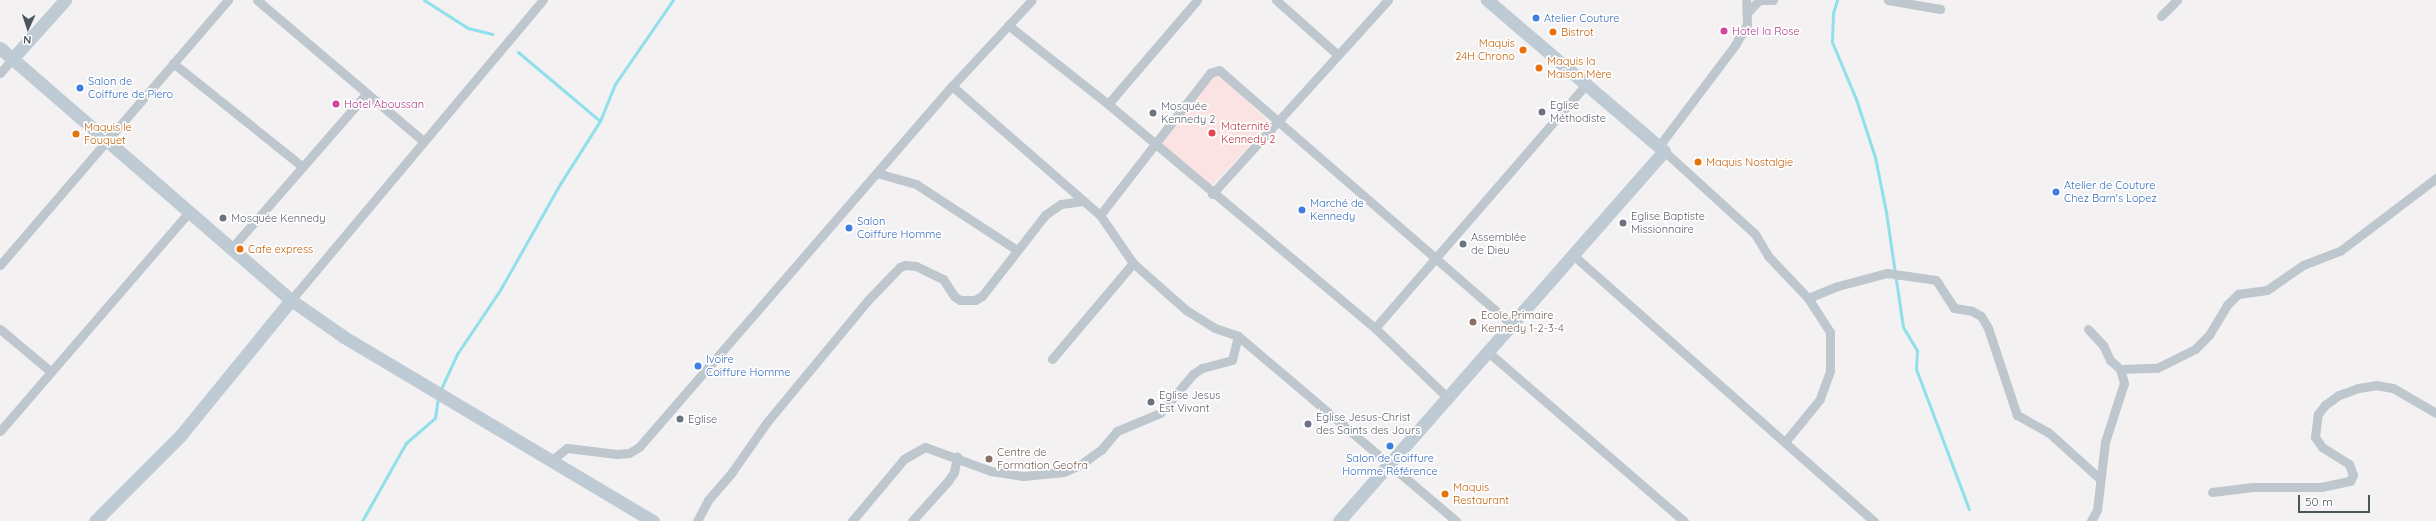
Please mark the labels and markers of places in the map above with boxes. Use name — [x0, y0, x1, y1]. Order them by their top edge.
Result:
place label: Atelier Couture — [1544, 11, 1620, 25]
marker: Atelier Couture — [1531, 13, 1541, 23]
place label: Hotel la Rose — [1732, 24, 1800, 38]
place label: Bistrot — [1561, 25, 1594, 39]
marker: Hotel la Rose — [1719, 26, 1729, 36]
marker: Bistrot — [1548, 27, 1558, 37]
place label: Maquis 24H Chrono — [1455, 37, 1515, 63]
marker: Maquis 24H Chrono — [1518, 45, 1528, 55]
place label: Maquis la Maison Mère — [1547, 55, 1612, 81]
marker: Maquis la Maison Mère — [1534, 63, 1544, 73]
place label: Salon de Coiffure de Piero — [88, 75, 173, 101]
marker: Salon de Coiffure de Piero — [75, 83, 85, 93]
place label: Hotel Aboussan — [344, 97, 424, 111]
marker: Hotel Aboussan — [331, 99, 341, 109]
place label: Eglise Méthodiste — [1550, 99, 1606, 125]
place label: Mosquée Kennedy 2 — [1161, 100, 1215, 126]
marker: Eglise Méthodiste — [1537, 107, 1547, 117]
marker: Mosquée Kennedy 2 — [1148, 108, 1158, 118]
place label: Maternité Kennedy 2 — [1221, 120, 1275, 146]
place label: Maquis le Fouquet — [84, 121, 132, 147]
marker: Maternité Kennedy 2 — [1206, 127, 1218, 139]
marker: Maquis le Fouquet — [71, 129, 81, 139]
place label: Maquis Nostalgie — [1706, 155, 1793, 169]
marker: Maquis Nostalgie — [1693, 157, 1703, 167]
place label: Atelier de Couture Chez Bam's Lopez — [2064, 179, 2157, 205]
marker: Atelier de Couture Chez Bam's Lopez — [2051, 187, 2061, 197]
place label: Marché de Kennedy — [1310, 197, 1364, 223]
marker: Marché de Kennedy — [1297, 205, 1307, 215]
place label: Eglise Baptiste Missionnaire — [1631, 210, 1705, 236]
place label: Mosquée Kennedy — [231, 211, 326, 225]
marker: Mosquée Kennedy — [218, 213, 228, 223]
place label: Salon Coiffure Homme — [857, 215, 941, 241]
marker: Eglise Baptiste Missionnaire — [1618, 218, 1628, 228]
marker: Salon Coiffure Homme — [844, 223, 854, 233]
place label: Assemblée de Dieu — [1471, 231, 1526, 257]
marker: Assemblée de Dieu — [1458, 239, 1468, 249]
place label: Cafe express — [248, 242, 313, 256]
marker: Cafe express — [235, 244, 245, 254]
place label: Ecole Primaire Kennedy 1-2-3-4 — [1481, 309, 1564, 335]
marker: Ecole Primaire Kennedy 1-2-3-4 — [1468, 317, 1478, 327]
place label: Ivoire Coiffure Homme — [706, 353, 790, 379]
marker: Ivoire Coiffure Homme — [693, 361, 703, 371]
place label: Eglise Jesus Est Vivant — [1159, 389, 1220, 415]
marker: Eglise Jesus Est Vivant — [1146, 397, 1156, 407]
place label: Eglise Jesus-Christ des Saints des Jours — [1316, 411, 1420, 437]
place label: Eglise — [688, 412, 717, 426]
marker: Eglise — [675, 414, 685, 424]
marker: Eglise Jesus-Christ des Saints des Jours — [1303, 419, 1313, 429]
marker: Salon de Coiffure Homme Référence — [1385, 441, 1395, 451]
place label: Centre de Formation Geofra — [997, 446, 1088, 472]
place label: Salon de Coiffure Homme Référence — [1342, 452, 1438, 478]
marker: Centre de Formation Geofra — [984, 454, 994, 464]
place label: Maquis Restaurant — [1453, 481, 1509, 507]
marker: Maquis Restaurant — [1440, 489, 1450, 499]

